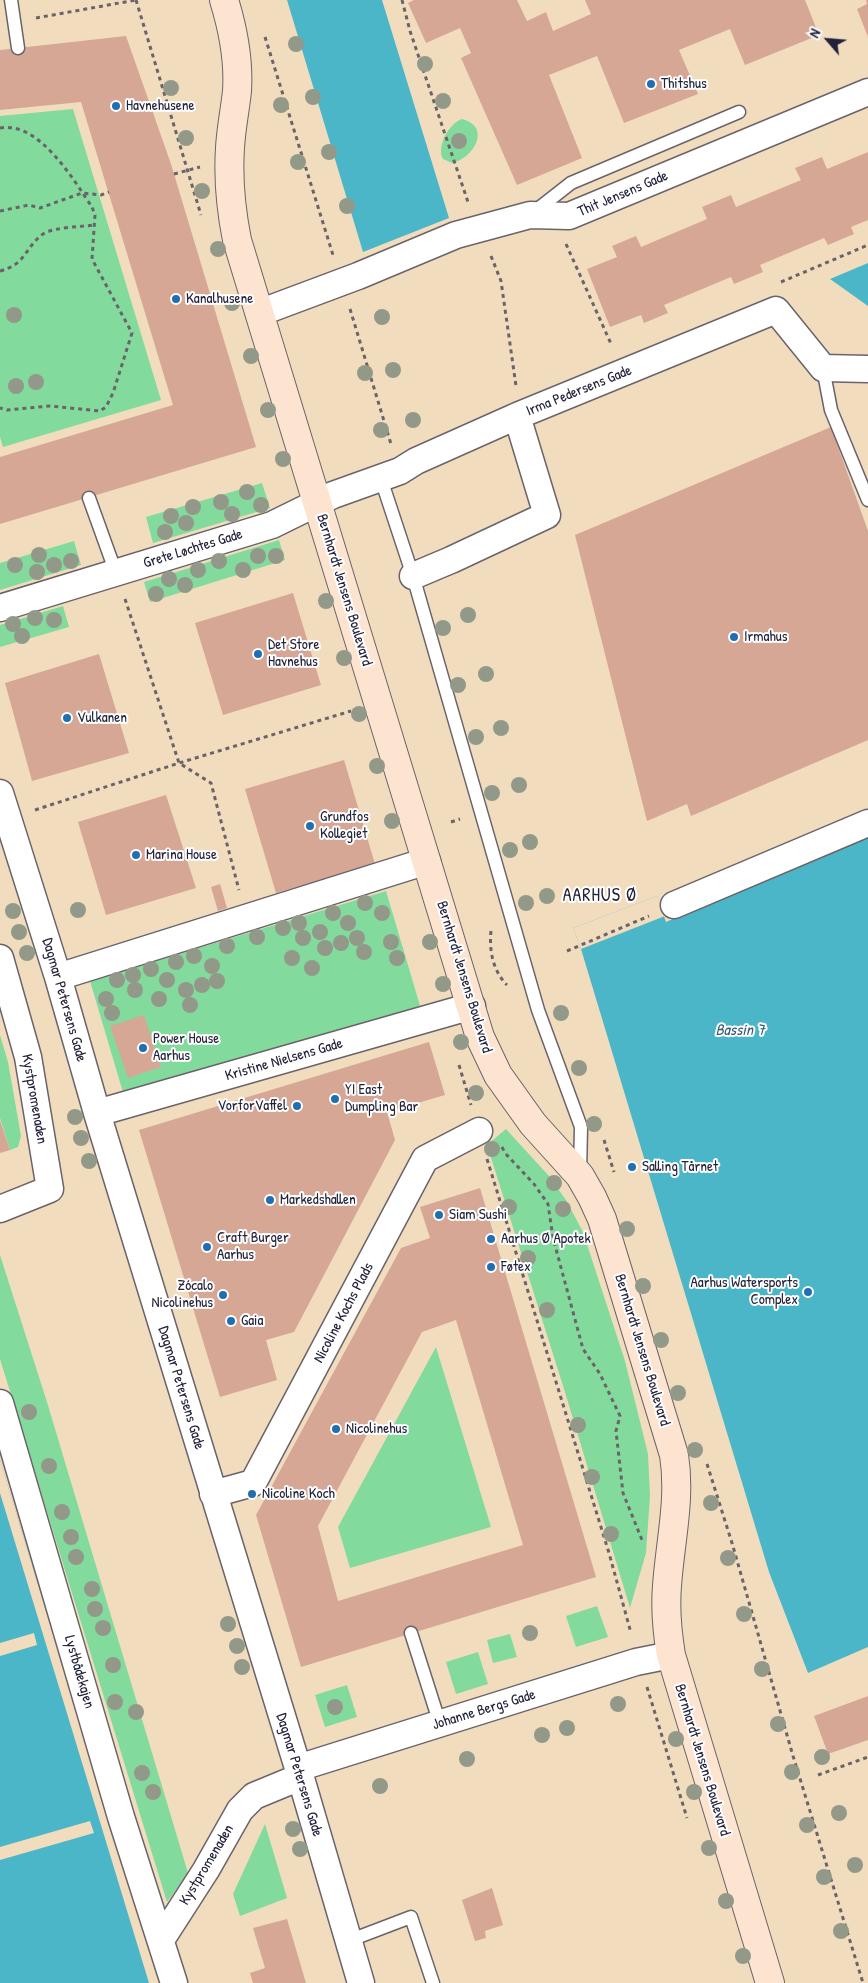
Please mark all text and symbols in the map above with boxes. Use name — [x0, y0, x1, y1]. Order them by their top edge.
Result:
north arrow — [803, 15, 853, 65]
text: N — [804, 25, 824, 41]
place label: Thitshus — [661, 75, 707, 93]
marker: Thitshus — [645, 78, 657, 90]
place label: Havnehusene — [126, 97, 194, 115]
marker: Havnehusene — [110, 100, 122, 112]
street label: Thit Jensens Gade — [575, 167, 671, 221]
place label: Kanalhusene — [186, 290, 253, 308]
marker: Kanalhusene — [170, 293, 182, 305]
street label: Irma Pedersens Gade — [524, 362, 634, 420]
street label: Bernhardt Jensens Boulevard — [312, 512, 376, 668]
street label: Grete Løchtes Gade — [141, 525, 245, 573]
place label: Irmahus — [744, 628, 787, 646]
marker: Irmahus — [728, 631, 740, 643]
place label: Det Store Havnehus — [268, 636, 320, 671]
marker: Det Store Havnehus — [252, 648, 264, 660]
place label: Vulkanen — [77, 709, 127, 727]
marker: Vulkanen — [61, 712, 73, 724]
place label: Grundfos Kollegiet — [320, 808, 369, 843]
marker: Grundfos Kollegiet — [304, 820, 316, 832]
place label: Marina House — [146, 846, 217, 864]
marker: Marina House — [130, 849, 142, 861]
district label: AARHUS Ø — [562, 885, 638, 907]
street label: Bernhardt Jensens Boulevard — [432, 899, 496, 1055]
street label: Dagmar Petersens Gade — [38, 936, 90, 1064]
water label: Bassin 7 — [715, 1021, 765, 1041]
place label: Power House Aarhus — [153, 1030, 219, 1065]
street label: Kristine Nielsens Gade — [223, 1035, 345, 1085]
marker: Power House Aarhus — [137, 1042, 149, 1054]
street label: Kystpromenaden — [17, 1053, 51, 1145]
place label: YI East Dumpling Bar — [345, 1081, 418, 1116]
marker: YI East Dumpling Bar — [329, 1093, 341, 1105]
place label: VorforVaffel — [217, 1097, 287, 1115]
marker: VorforVaffel — [291, 1100, 303, 1112]
place label: Salling Tårnet — [642, 1158, 718, 1176]
marker: Salling Tårnet — [626, 1161, 638, 1173]
place label: Markedshallen — [280, 1191, 356, 1209]
marker: Markedshallen — [264, 1194, 276, 1206]
place label: Siam Sushi — [449, 1206, 507, 1224]
marker: Siam Sushi — [433, 1209, 445, 1221]
place label: Craft Burger Aarhus — [217, 1229, 289, 1264]
place label: Aarhus Ø Apotek — [501, 1230, 591, 1248]
marker: Aarhus Ø Apotek — [485, 1233, 497, 1245]
marker: Craft Burger Aarhus — [201, 1241, 213, 1253]
place label: Føtex — [501, 1258, 531, 1276]
street label: Nicoline Kochs Plads — [310, 1260, 378, 1366]
marker: Føtex — [485, 1261, 497, 1273]
street label: Bernhardt Jensens Boulevard — [610, 1272, 674, 1428]
place label: Aarhus Watersports Complex — [691, 1274, 798, 1309]
place label: Zócalo Nicolinehus — [152, 1277, 213, 1312]
marker: Aarhus Watersports Complex — [802, 1286, 814, 1298]
marker: Zócalo Nicolinehus — [217, 1289, 229, 1301]
place label: Gaia — [241, 1312, 263, 1330]
marker: Gaia — [225, 1315, 237, 1327]
street label: Dagmar Petersens Gade — [154, 1324, 208, 1452]
place label: Nicolinehus — [346, 1420, 407, 1438]
marker: Nicolinehus — [330, 1423, 342, 1435]
place label: Nicoline Koch — [262, 1485, 335, 1503]
marker: Nicoline Koch — [246, 1488, 258, 1500]
street label: Lystbådekajen — [60, 1633, 98, 1711]
street label: Bernhardt Jensens Boulevard — [670, 1682, 734, 1838]
street label: Johanne Bergs Gade — [430, 1686, 538, 1734]
street label: Dagmar Petersens Gade — [272, 1711, 326, 1839]
street label: Kystpromenaden — [176, 1821, 238, 1909]

